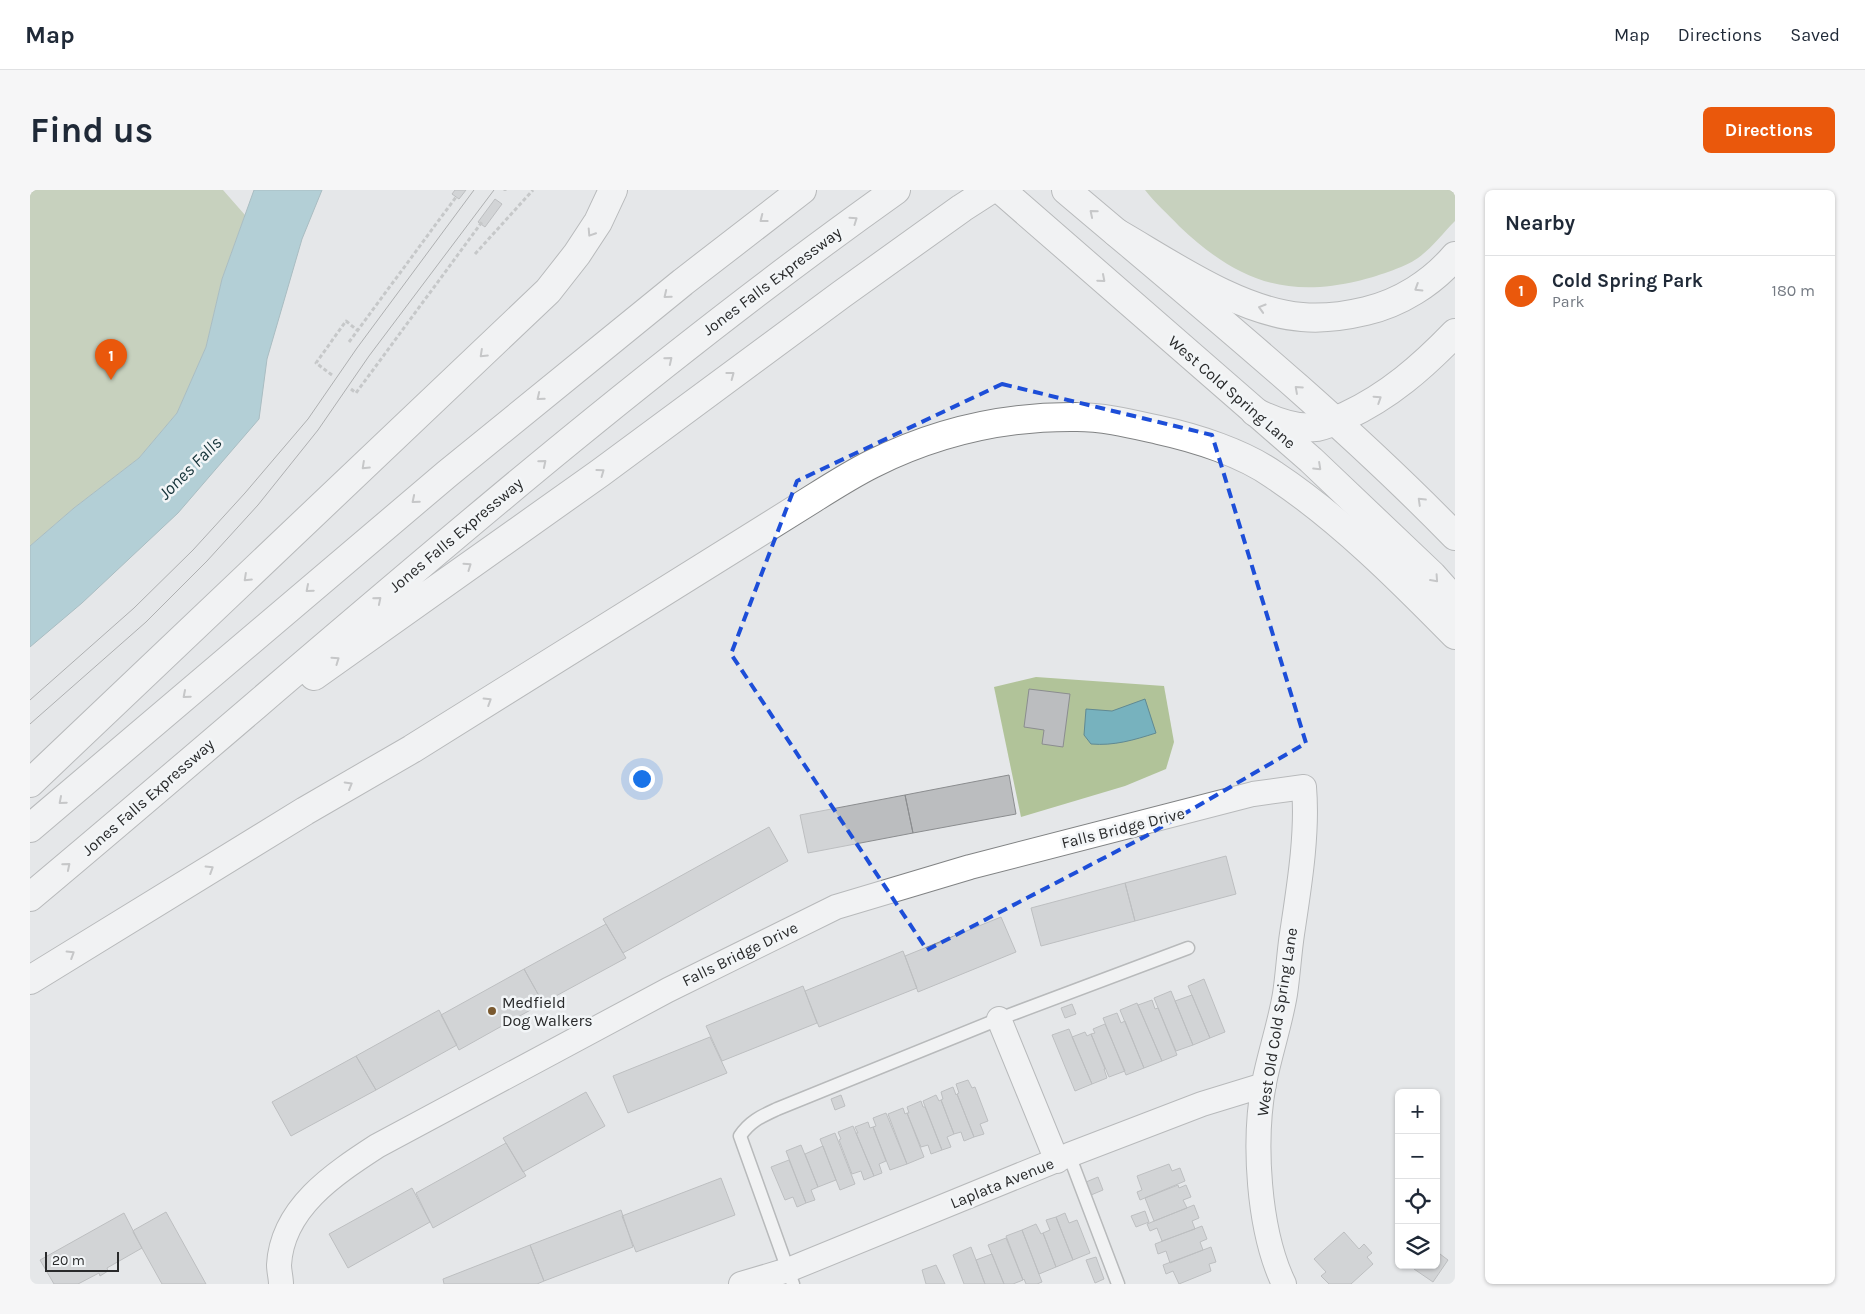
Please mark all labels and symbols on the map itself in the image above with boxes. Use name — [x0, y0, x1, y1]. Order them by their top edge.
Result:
one-way arrow — [1090, 210, 1099, 219]
one-way arrow — [759, 213, 769, 222]
one-way arrow — [848, 217, 858, 226]
street label: Jones Falls Expressway — [699, 222, 845, 339]
one-way arrow — [587, 228, 597, 237]
one-way arrow — [1096, 273, 1105, 282]
one-way arrow — [1415, 282, 1424, 292]
one-way arrow — [663, 290, 672, 299]
one-way arrow — [1259, 303, 1267, 313]
street label: West Cold Spring Lane — [1164, 331, 1300, 453]
pin: 1 — [95, 339, 127, 380]
one-way arrow — [479, 348, 488, 357]
one-way arrow — [663, 358, 672, 366]
one-way arrow — [725, 373, 734, 381]
one-way arrow — [1294, 386, 1303, 395]
one-way arrow — [537, 392, 546, 401]
one-way arrow — [1372, 396, 1381, 406]
water label: Jones Falls — [154, 432, 226, 504]
one-way arrow — [361, 460, 370, 469]
one-way arrow — [538, 460, 547, 469]
one-way arrow — [1312, 461, 1321, 470]
one-way arrow — [595, 469, 605, 478]
street label: Jones Falls Expressway — [385, 473, 527, 596]
one-way arrow — [412, 495, 421, 503]
one-way arrow — [1417, 498, 1426, 507]
one-way arrow — [463, 563, 472, 572]
one-way arrow — [244, 572, 253, 581]
one-way arrow — [1429, 573, 1438, 582]
one-way arrow — [306, 584, 315, 593]
one-way arrow — [372, 598, 381, 606]
one-way arrow — [330, 657, 340, 666]
one-way arrow — [183, 689, 192, 698]
one-way arrow — [483, 697, 492, 707]
street label: Jones Falls Expressway — [78, 734, 218, 859]
your location — [629, 766, 655, 792]
one-way arrow — [344, 782, 353, 792]
one-way arrow — [59, 795, 68, 804]
street label: Falls Bridge Drive — [1059, 803, 1187, 853]
one-way arrow — [62, 862, 71, 871]
one-way arrow — [204, 866, 214, 875]
street label: Falls Bridge Drive — [679, 918, 801, 990]
street label: West Old Cold Spring Lane — [1253, 926, 1301, 1118]
one-way arrow — [66, 951, 75, 960]
place label: Medfield Dog Walkers — [502, 993, 593, 1030]
marker: Medfield Dog Walkers — [486, 1005, 498, 1017]
street label: Laplata Avenue — [947, 1154, 1057, 1212]
scale bar — [45, 1249, 119, 1272]

